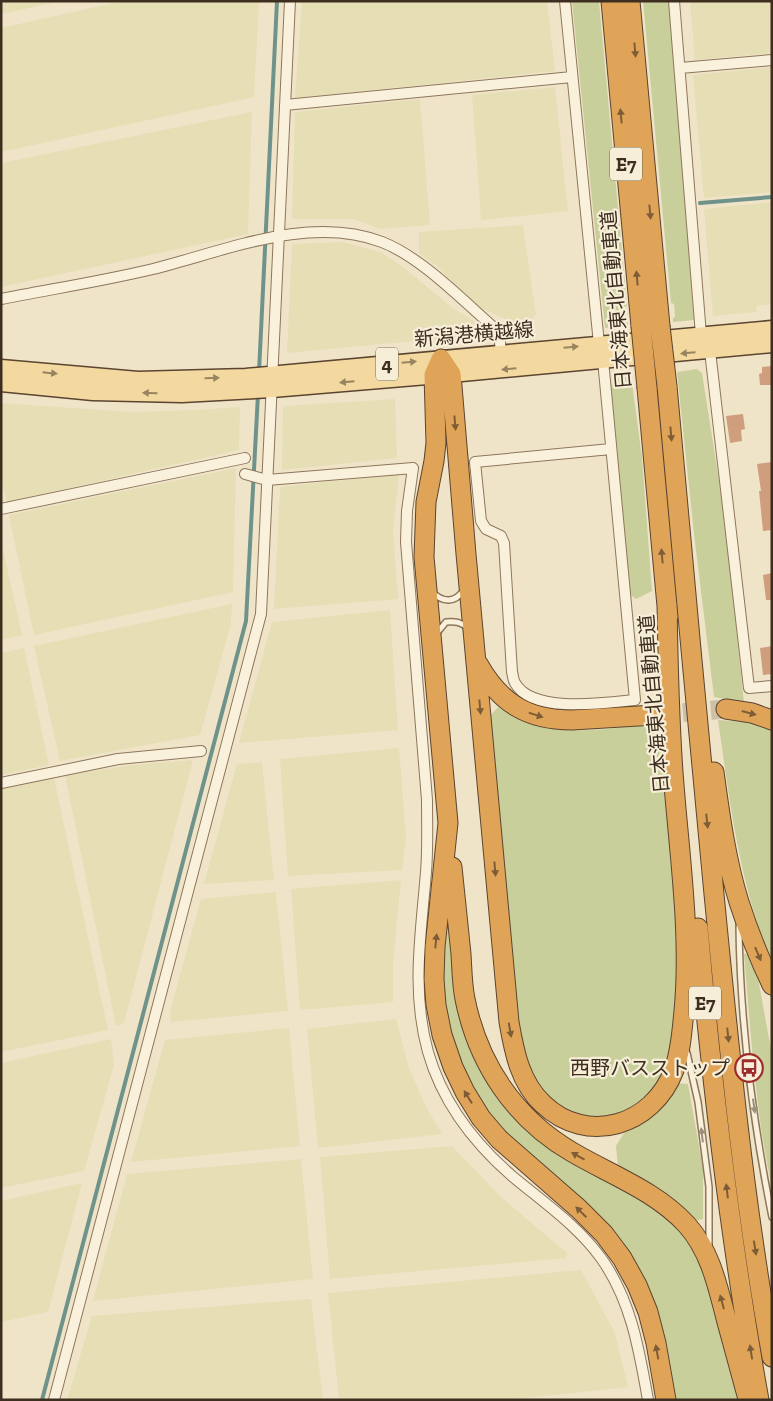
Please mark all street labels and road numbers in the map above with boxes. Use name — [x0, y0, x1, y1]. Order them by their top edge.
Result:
road number: E7 — [610, 147, 642, 180]
street label: 日本海東北自動車道 — [596, 209, 636, 391]
street label: 新潟港横越線 — [413, 317, 535, 351]
road number: 4 — [376, 348, 398, 380]
street label: 日本海東北自動車道 — [634, 613, 674, 795]
road number: E7 — [689, 986, 721, 1020]

